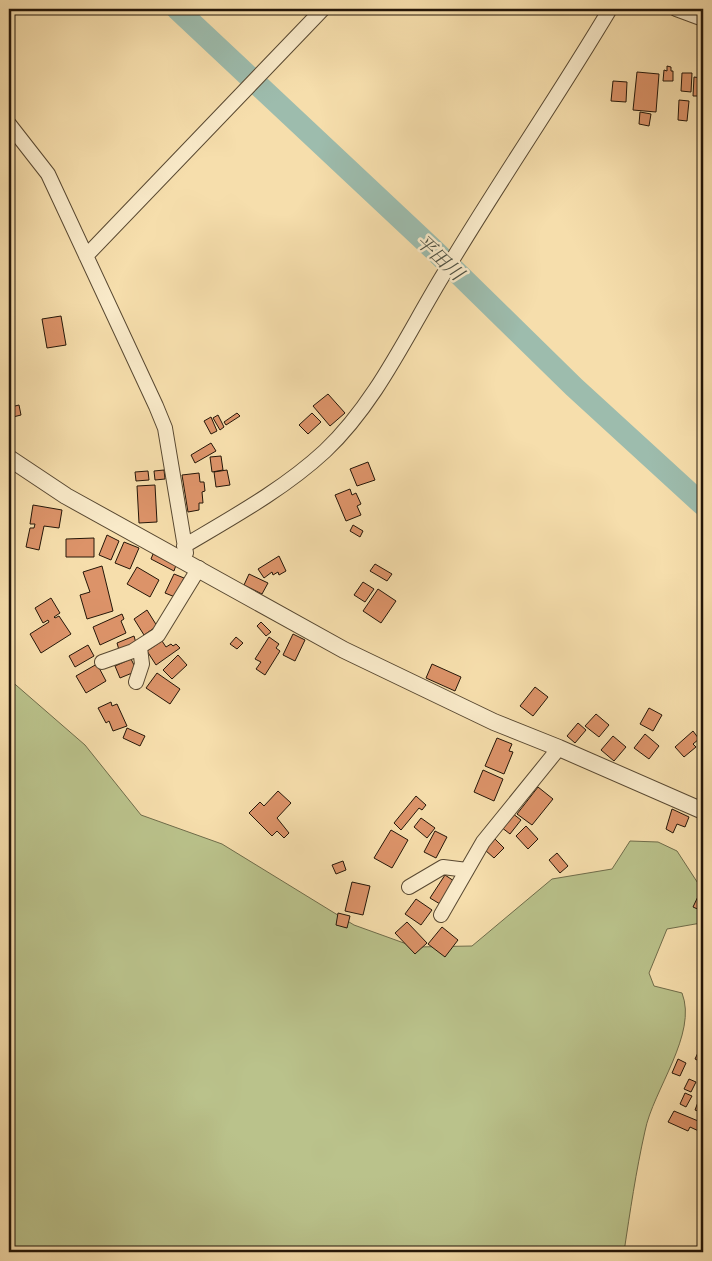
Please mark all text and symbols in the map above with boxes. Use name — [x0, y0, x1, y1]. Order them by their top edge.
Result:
water label: 平田川 — [410, 230, 470, 287]

